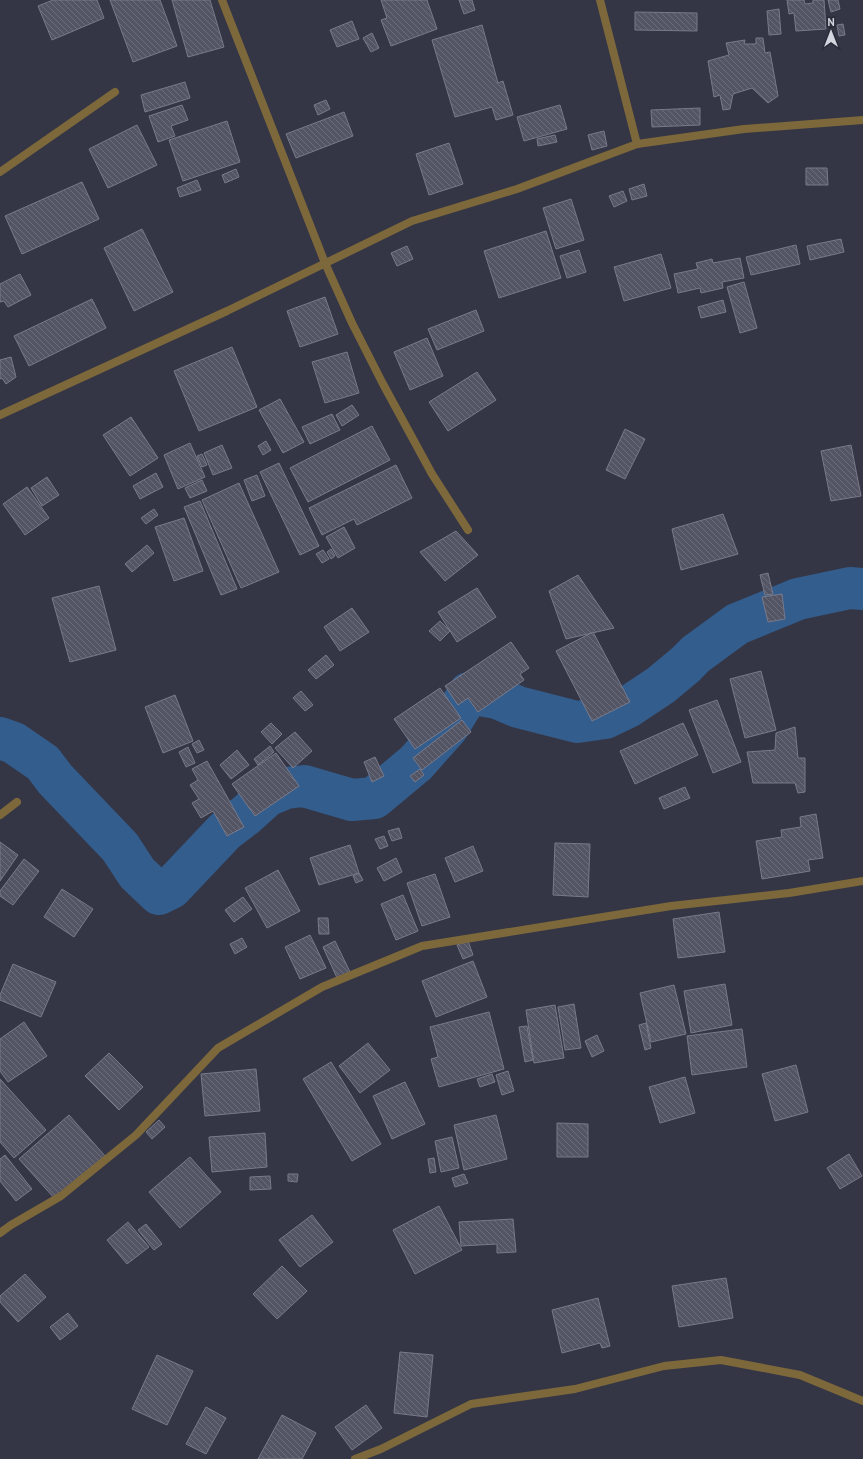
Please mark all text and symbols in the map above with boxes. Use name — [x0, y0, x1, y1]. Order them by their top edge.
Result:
north arrow — [811, 12, 851, 52]
text: N — [827, 15, 835, 29]

